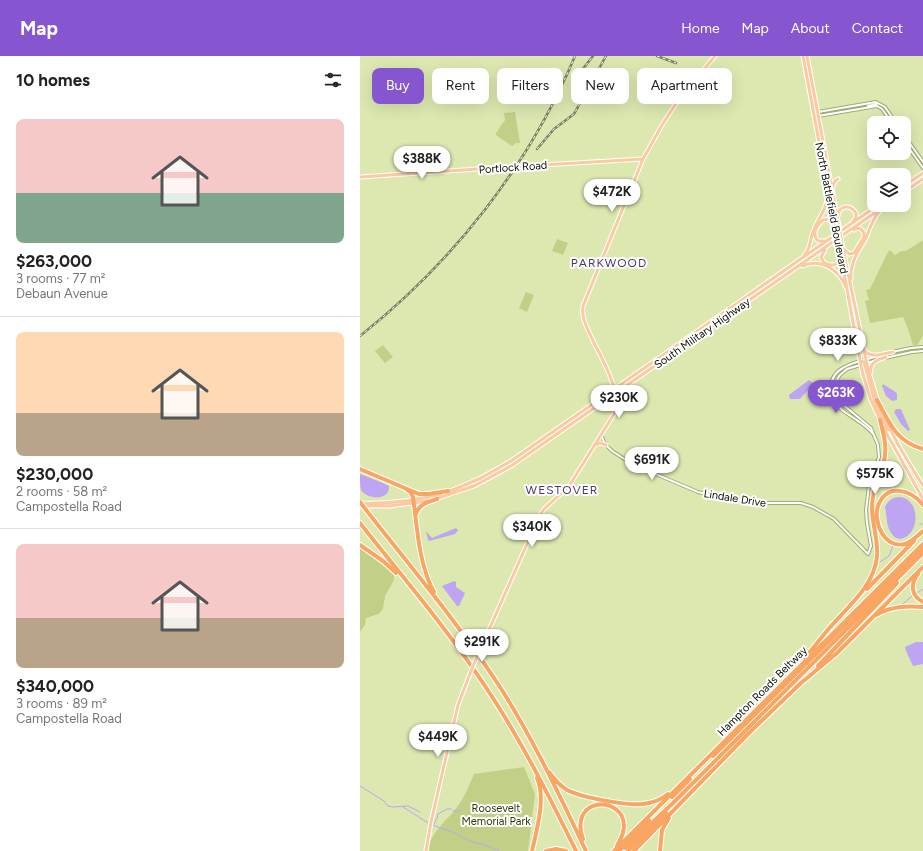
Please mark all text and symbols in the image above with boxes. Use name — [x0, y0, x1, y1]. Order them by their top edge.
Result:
text: Map — [20, 17, 58, 40]
text: Home — [681, 20, 720, 37]
text: Map — [742, 20, 769, 37]
text: About — [791, 20, 830, 37]
text: Contact — [852, 20, 903, 37]
chip: Buy — [372, 68, 424, 104]
chip: Rent — [432, 68, 489, 104]
chip: Filters — [497, 68, 563, 104]
chip: New — [571, 68, 629, 104]
chip: Apartment — [637, 68, 732, 104]
icon: filters — [322, 69, 344, 91]
text: 10 homes — [16, 70, 90, 90]
map controls — [867, 116, 911, 212]
button: locate — [867, 116, 911, 160]
street label: North Battlefield Boulevard — [812, 141, 851, 275]
icon: home — [144, 145, 216, 217]
pin: $388K — [394, 146, 450, 180]
text: $388K — [402, 151, 442, 166]
street label: Portlock Road — [478, 159, 548, 176]
button: layers — [867, 168, 911, 212]
pin: $472K — [584, 179, 640, 213]
text: $472K — [593, 184, 631, 199]
text: $263,000 — [16, 251, 92, 271]
district label: PARKWOOD — [571, 256, 647, 270]
text: 3 rooms · 77 m² — [16, 271, 106, 286]
text: Debaun Avenue — [16, 286, 108, 301]
street label: South Military Highway — [652, 295, 753, 371]
pin: $833K — [810, 328, 866, 362]
text: $833K — [819, 333, 857, 348]
icon: home — [144, 358, 216, 430]
pin: $263K — [808, 380, 864, 414]
pin: $230K — [591, 385, 647, 419]
text: $263K — [817, 385, 855, 400]
text: $230K — [599, 390, 639, 405]
pin: $691K — [624, 447, 680, 481]
text: $691K — [634, 452, 670, 467]
pin: $575K — [847, 461, 903, 495]
text: $230,000 — [16, 464, 93, 484]
text: $575K — [856, 466, 894, 481]
district label: WESTOVER — [526, 483, 598, 497]
text: 2 rooms · 58 m² — [16, 484, 107, 499]
street label: Lindale Drive — [703, 487, 767, 510]
text: Campostella Road — [16, 499, 122, 514]
pin: $340K — [504, 514, 560, 548]
text: $340K — [512, 519, 552, 534]
icon: home — [144, 570, 216, 642]
pin: $291K — [454, 629, 510, 663]
text: $291K — [464, 634, 500, 649]
street label: Hampton Roads Beltway — [715, 644, 810, 739]
text: $340,000 — [16, 676, 94, 696]
text: 3 rooms · 89 m² — [16, 696, 107, 711]
text: Campostella Road — [16, 711, 122, 726]
pin: $449K — [410, 724, 466, 758]
text: $449K — [418, 729, 458, 744]
park label: Roosevelt Memorial Park — [462, 802, 531, 828]

